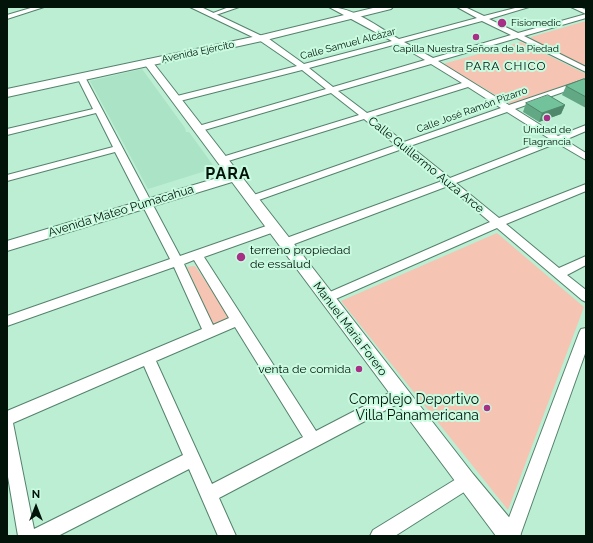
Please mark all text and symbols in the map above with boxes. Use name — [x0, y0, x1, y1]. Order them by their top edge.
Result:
marker: Fisiomedic — [496, 17, 508, 29]
place label: Fisiomedic — [511, 17, 561, 29]
street label: Calle Samuel Alcázar — [299, 25, 397, 63]
marker: Capilla Nuestra Señora de la Piedad — [471, 32, 481, 42]
street label: Avenida Ejército — [161, 38, 235, 66]
place label: Capilla Nuestra Señora de la Piedad — [393, 43, 559, 55]
district label: PARA CHICO — [465, 59, 547, 73]
street label: Calle José Ramón Pizarro — [415, 84, 529, 136]
marker: Unidad de Flagrancia — [542, 113, 552, 123]
street label: Calle Guillermo Auza Arce — [365, 114, 487, 216]
place label: Unidad de Flagrancia — [523, 124, 571, 148]
district label: PARA — [205, 164, 251, 184]
street label: Avenida Mateo Pumacahua — [46, 182, 196, 240]
place label: terreno propiedad de essalud — [250, 243, 351, 271]
marker: terreno propiedad de essalud — [235, 251, 247, 263]
street label: Manuel Maria Forero — [310, 279, 390, 379]
place label: venta de comida — [258, 362, 351, 376]
marker: venta de comida — [354, 364, 364, 374]
place label: Complejo Deportivo Villa Panamericana — [349, 392, 479, 424]
marker: Complejo Deportivo Villa Panamericana — [482, 403, 492, 413]
north arrow — [16, 487, 56, 527]
text: N — [32, 488, 40, 501]

